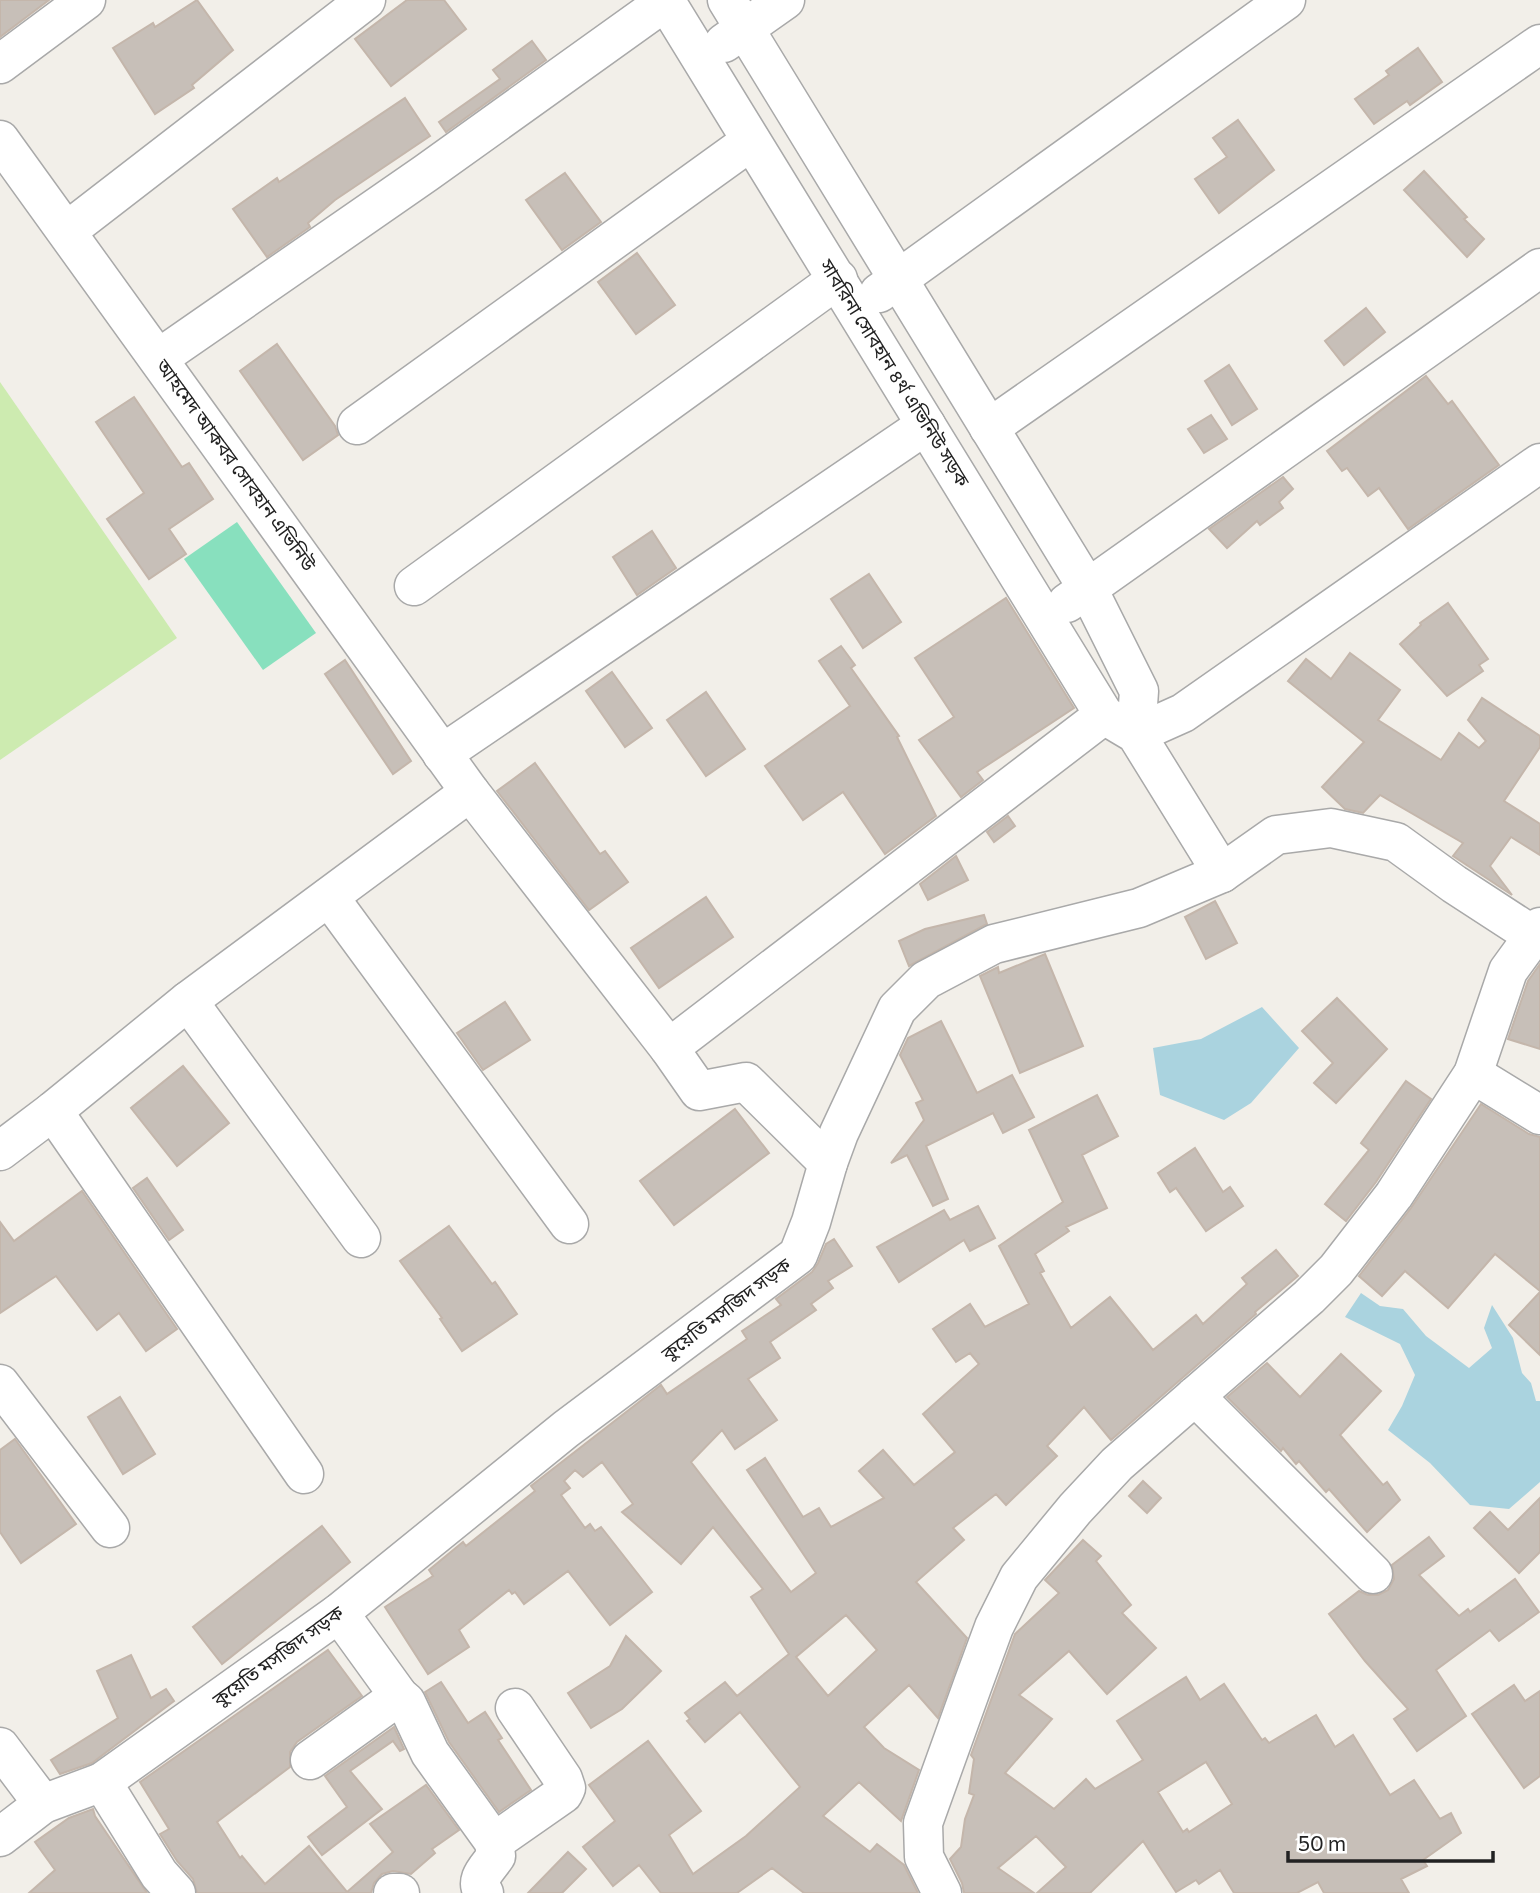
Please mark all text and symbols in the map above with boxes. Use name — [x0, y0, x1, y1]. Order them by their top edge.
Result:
street label: সাবরিনা সোবহান ৪র্থ এভিনিউ সড়ক — [815, 254, 975, 491]
street label: আহমেদ আকবর সোবহান এভিনিউ — [151, 354, 321, 575]
street label: কুয়েতি মসজিদ সড়ক — [656, 1252, 796, 1366]
street label: কুয়েতি মসজিদ সড়ক — [207, 1600, 349, 1712]
scale bar — [1288, 1820, 1493, 1864]
text: 50 m — [1298, 1830, 1346, 1855]

